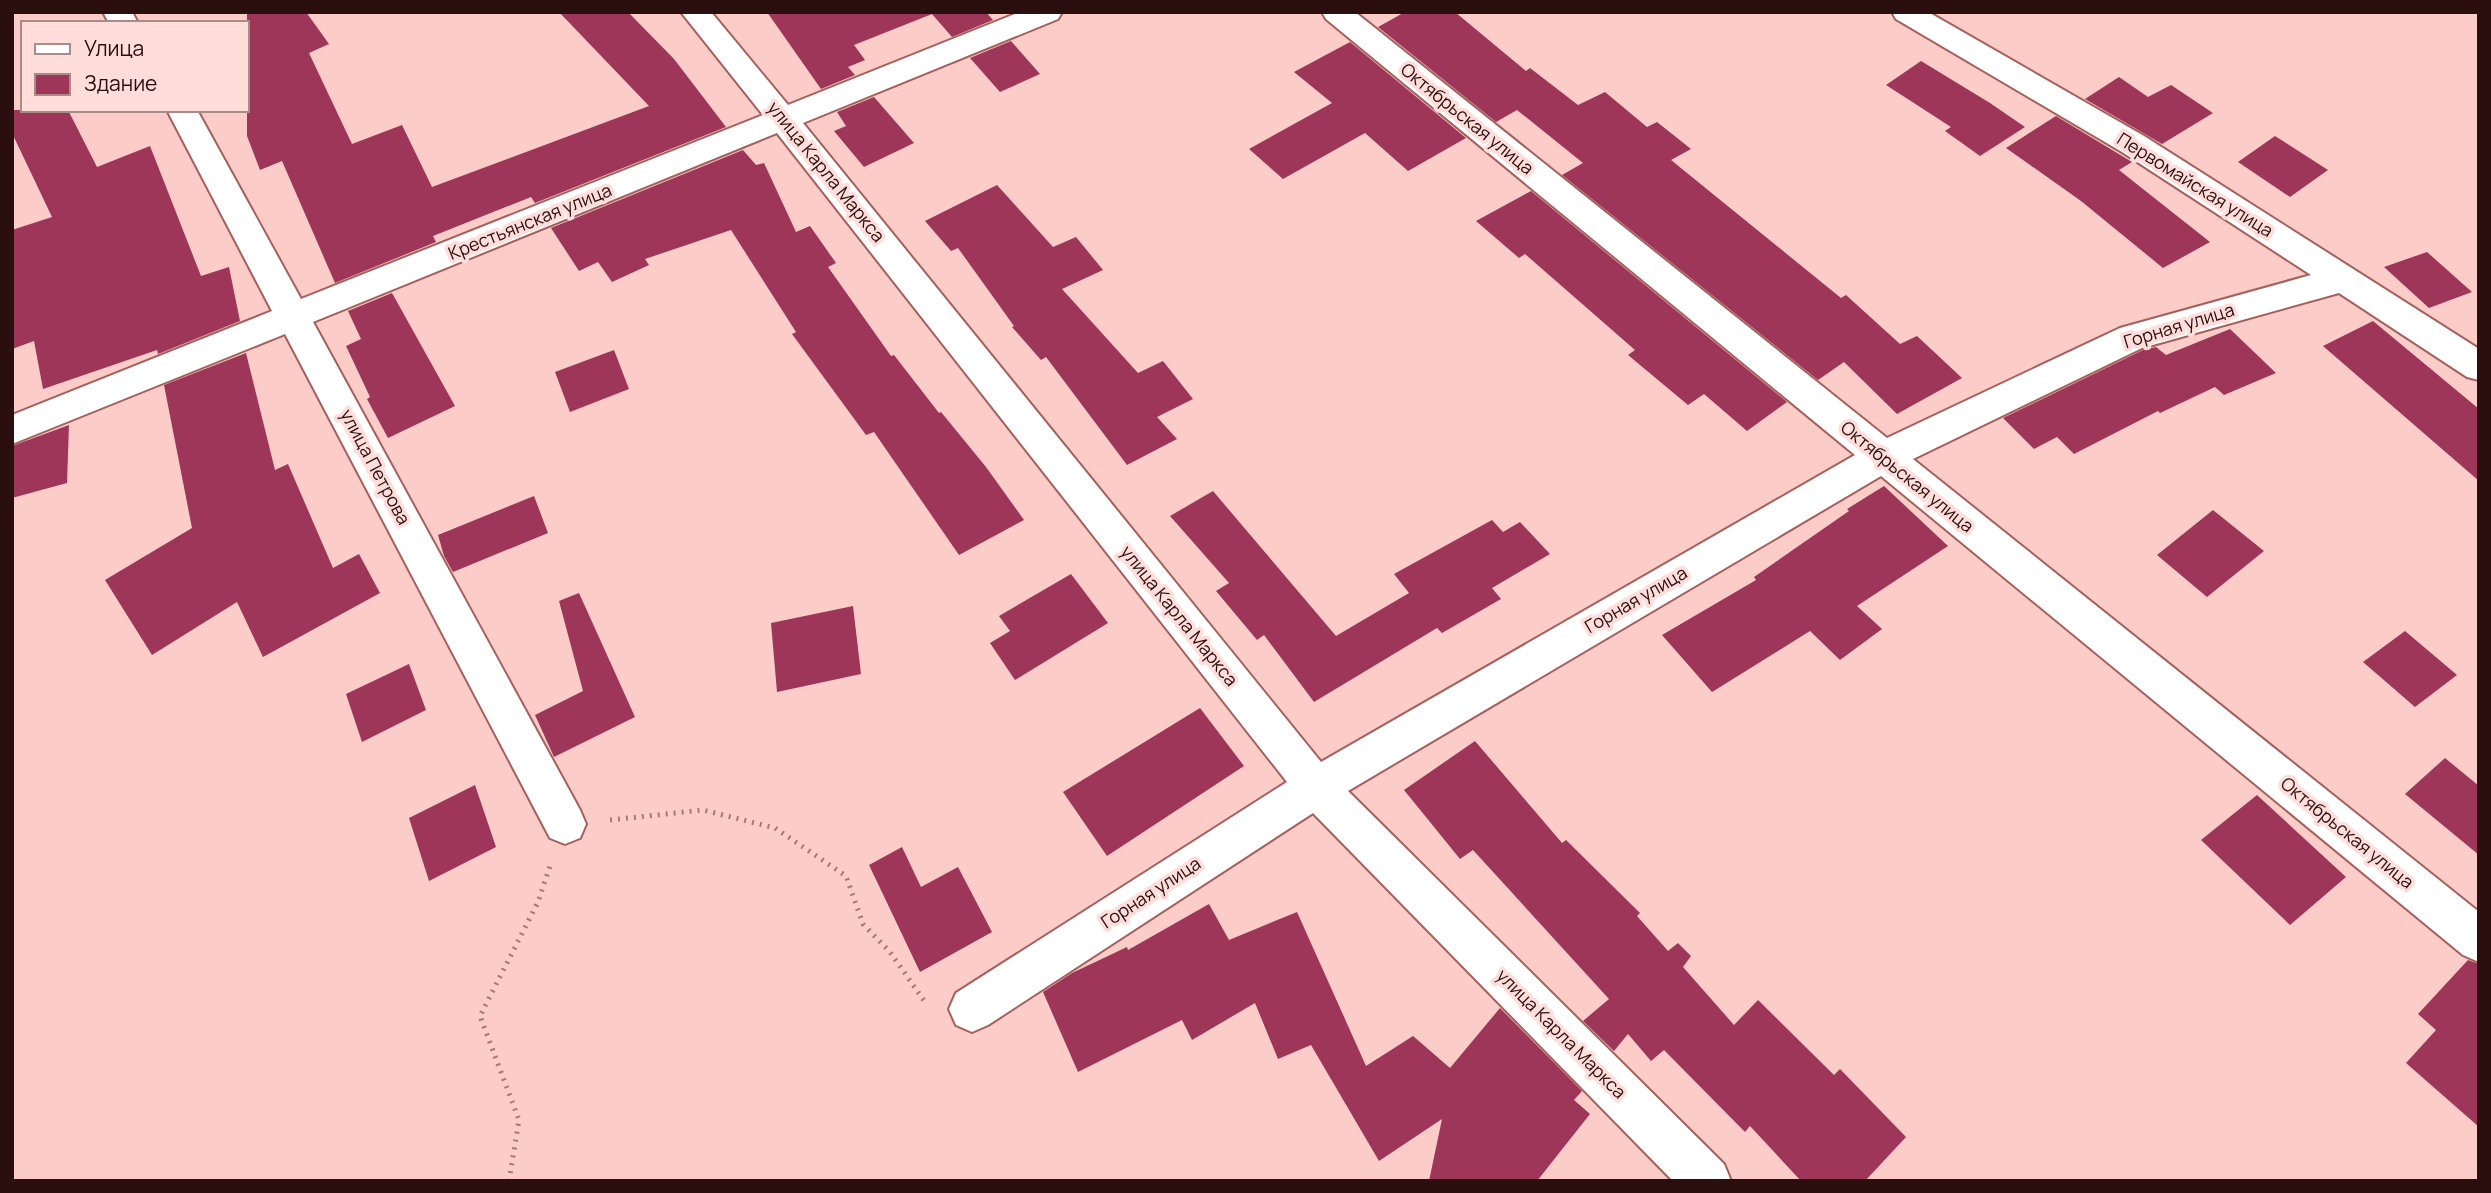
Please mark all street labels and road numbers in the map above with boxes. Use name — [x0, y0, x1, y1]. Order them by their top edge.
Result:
street label: Октябрьская улица — [1396, 57, 1539, 179]
street label: улица Карла Маркса — [763, 96, 891, 247]
street label: Первомайская улица — [2113, 126, 2278, 242]
street label: Крестьянская улица — [444, 177, 615, 265]
street label: Горная улица — [2120, 297, 2237, 353]
street label: улица Петрова — [335, 405, 416, 528]
street label: Октябрьская улица — [1836, 415, 1979, 537]
street label: улица Карла Маркса — [1116, 540, 1244, 691]
street label: Горная улица — [1580, 560, 1691, 638]
street label: Октябрьская улица — [2276, 771, 2419, 893]
street label: Горная улица — [1096, 851, 1205, 933]
street label: улица Карла Маркса — [1492, 963, 1632, 1103]

